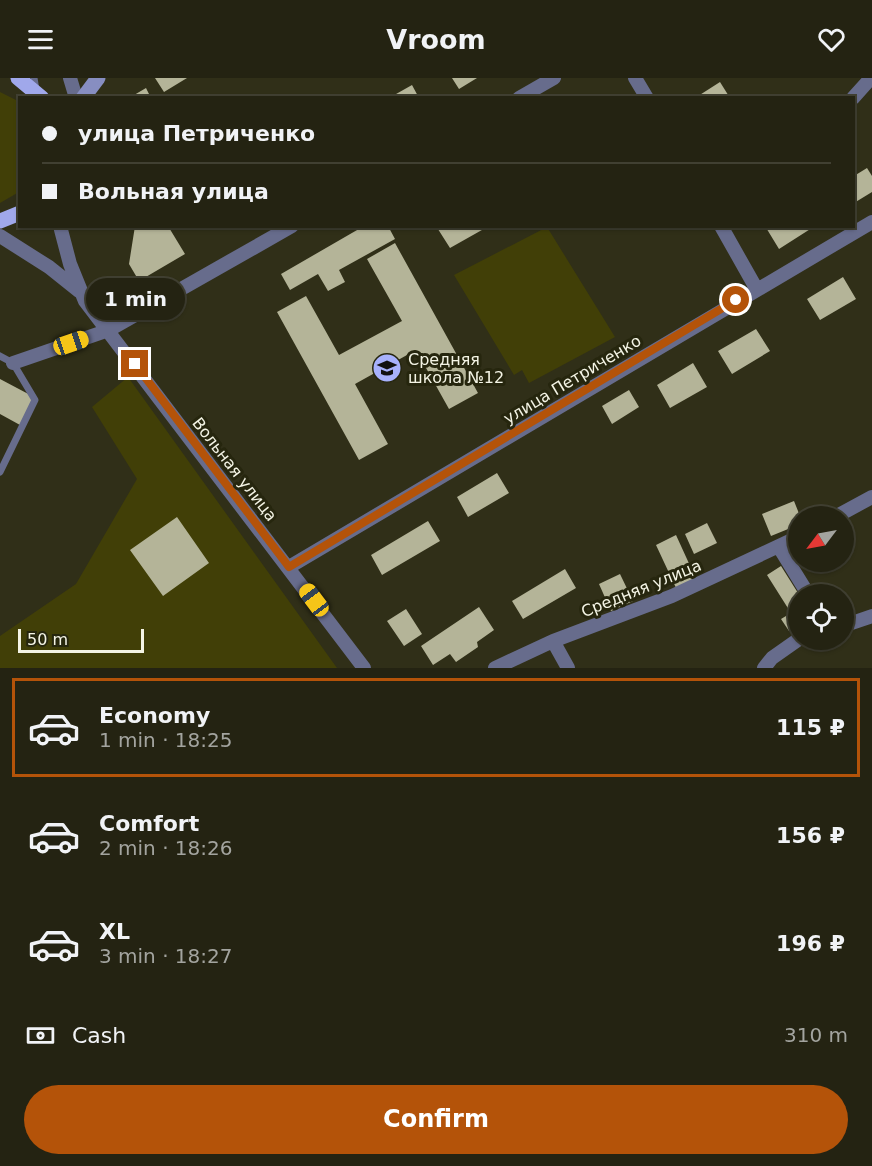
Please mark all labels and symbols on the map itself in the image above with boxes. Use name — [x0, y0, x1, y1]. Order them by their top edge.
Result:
callout: 1 min — [86, 277, 184, 319]
route start — [722, 286, 749, 313]
car — [51, 329, 91, 357]
street label: улица Петриченко — [500, 331, 644, 428]
route end — [121, 350, 148, 377]
place label: Средняя школа №12 — [408, 350, 504, 387]
school or university icon: Средняя школа №12 — [371, 352, 403, 384]
street label: Вольная улица — [188, 414, 281, 525]
north arrow — [788, 506, 854, 572]
street label: Средняя улица — [578, 556, 704, 621]
car — [296, 580, 332, 620]
scale bar — [18, 626, 144, 654]

